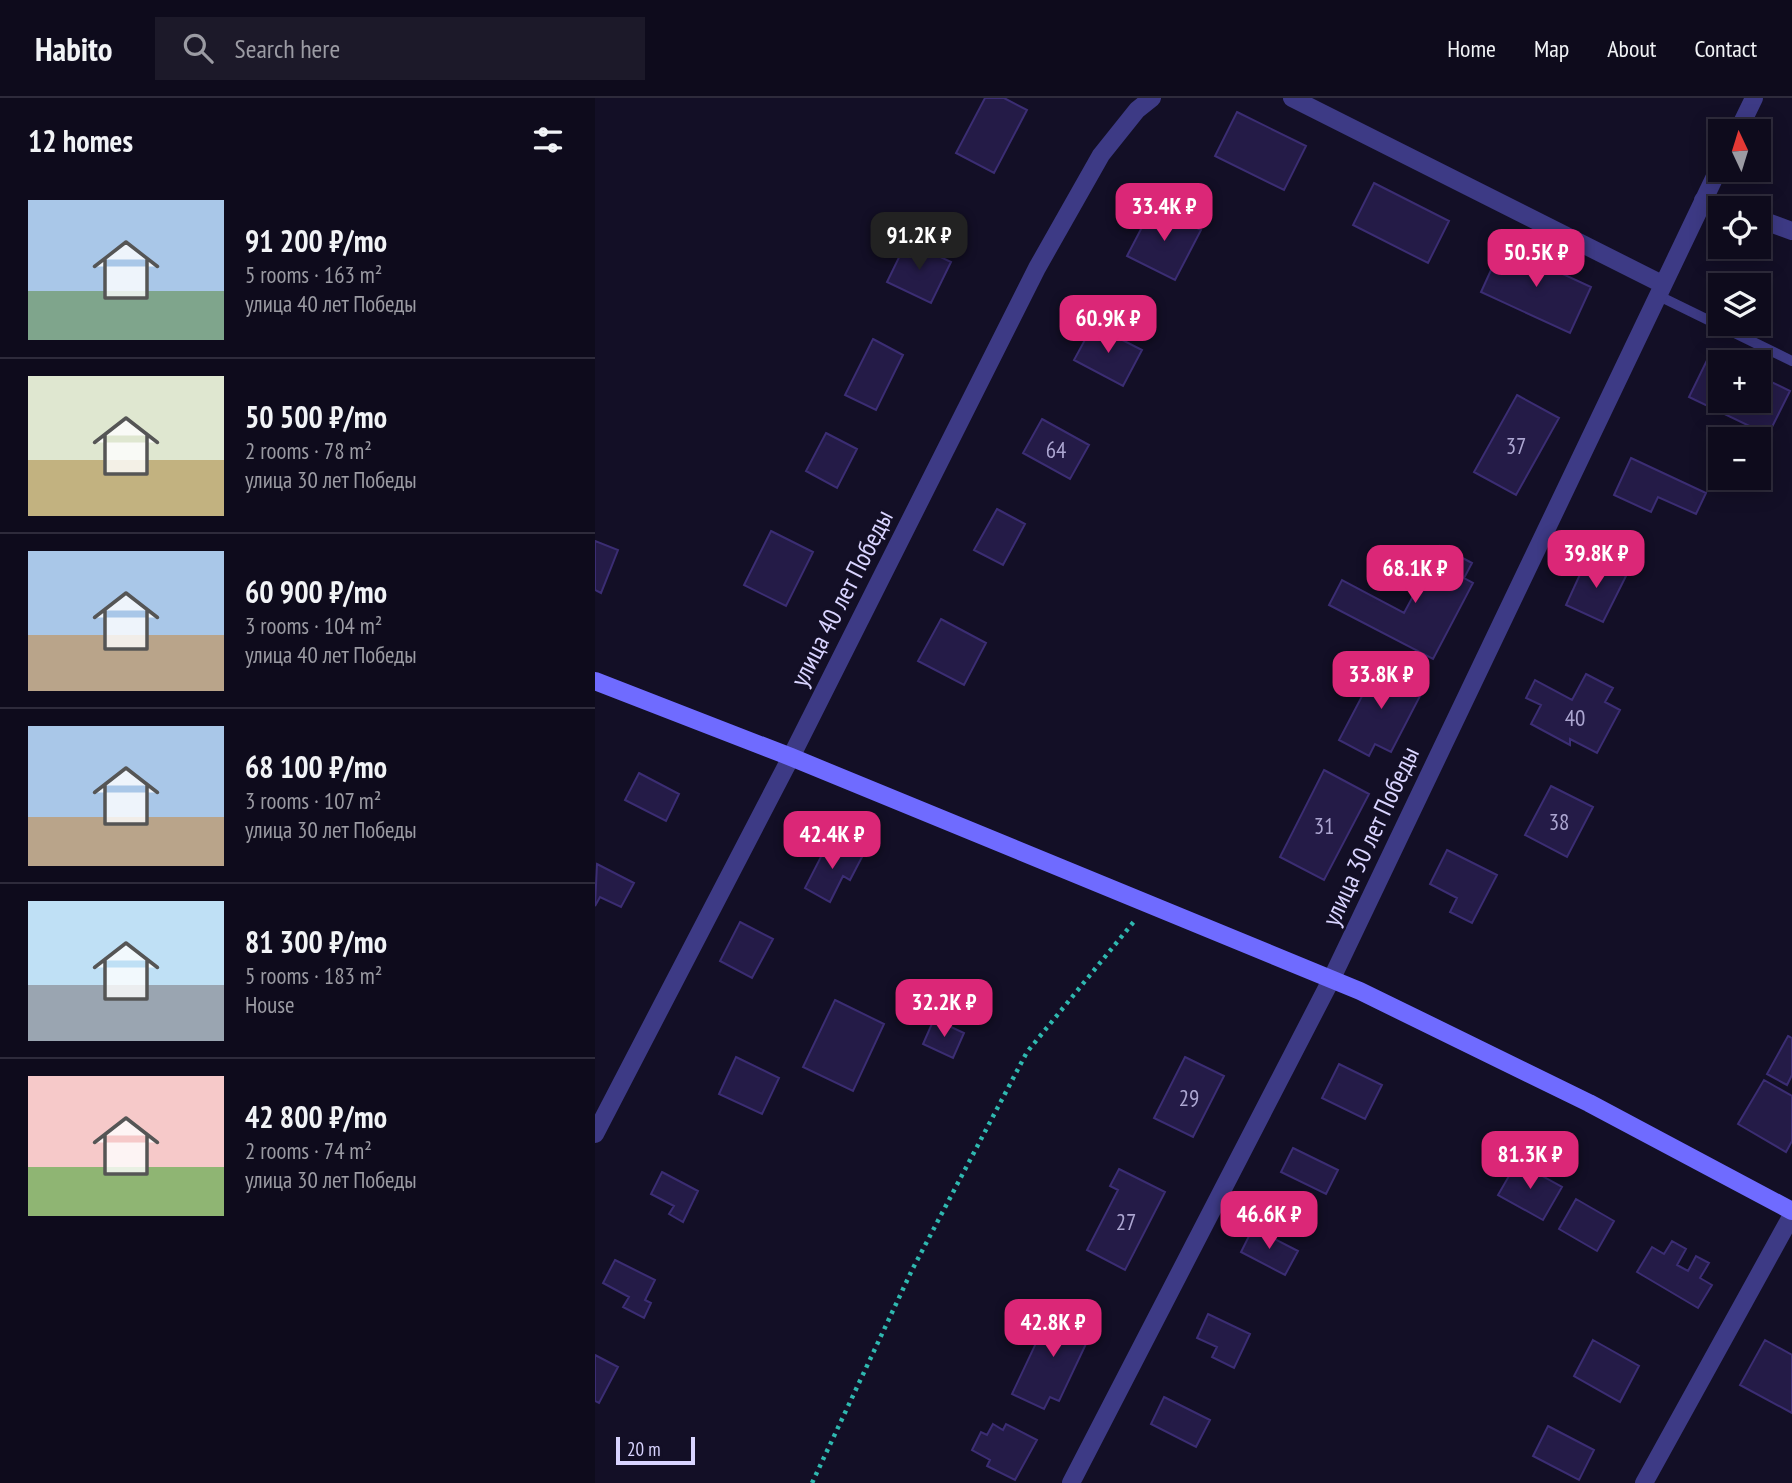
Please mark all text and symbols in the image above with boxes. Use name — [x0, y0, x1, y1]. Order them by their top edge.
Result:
search box — [155, 17, 645, 80]
text: Habito — [35, 27, 113, 70]
icon: search — [179, 29, 217, 67]
text: Search here — [235, 32, 340, 65]
text: Home — [1447, 33, 1496, 64]
text: Map — [1534, 33, 1569, 64]
text: About — [1607, 33, 1656, 64]
text: Contact — [1694, 33, 1757, 64]
north arrow — [1708, 119, 1771, 182]
map controls — [1708, 119, 1771, 490]
text: 12 homes — [28, 121, 133, 160]
icon: filters — [529, 121, 567, 159]
pin: 33.4K ₽ — [1099, 184, 1229, 243]
text: 33.4K ₽ — [1132, 191, 1196, 220]
button: locate — [1708, 196, 1771, 259]
pin: 91.2K ₽ — [854, 212, 984, 272]
text: 91.2K ₽ — [887, 220, 951, 249]
text: 91 200 ₽/mo — [245, 221, 387, 260]
icon: home — [84, 228, 168, 312]
pin: 50.5K ₽ — [1471, 230, 1601, 289]
text: 50.5K ₽ — [1504, 237, 1568, 266]
text: 5 rooms · 163 m² — [245, 260, 382, 289]
button: layers — [1708, 273, 1771, 336]
text: улица 40 лет Победы — [245, 289, 417, 318]
pin: 60.9K ₽ — [1043, 296, 1173, 355]
text: 60.9K ₽ — [1076, 303, 1140, 332]
button: + — [1708, 350, 1771, 413]
text: 50 500 ₽/mo — [245, 397, 387, 436]
icon: home — [84, 404, 168, 488]
button: − — [1708, 427, 1771, 490]
house number: 37 — [1506, 431, 1526, 460]
house number: 64 — [1046, 435, 1066, 464]
text: 2 rooms · 78 m² — [245, 436, 372, 465]
text: улица 30 лет Победы — [245, 465, 417, 494]
street label: улица 40 лет Победы — [782, 504, 900, 692]
pin: 39.8K ₽ — [1531, 531, 1661, 590]
text: 39.8K ₽ — [1564, 538, 1628, 567]
pin: 68.1K ₽ — [1350, 546, 1480, 605]
text: 68.1K ₽ — [1383, 553, 1447, 582]
text: 60 900 ₽/mo — [245, 572, 387, 611]
icon: home — [84, 579, 168, 663]
text: 3 rooms · 104 m² — [245, 611, 382, 640]
text: улица 40 лет Победы — [245, 640, 417, 669]
pin: 33.8K ₽ — [1316, 652, 1446, 711]
text: 33.8K ₽ — [1349, 659, 1413, 688]
house number: 40 — [1565, 703, 1585, 732]
street label: улица 30 лет Победы — [1314, 741, 1426, 931]
text: 68 100 ₽/mo — [245, 747, 387, 786]
icon: home — [84, 754, 168, 838]
text: 3 rooms · 107 m² — [245, 786, 381, 815]
house number: 38 — [1549, 807, 1569, 836]
house number: 31 — [1314, 811, 1334, 840]
pin: 42.4K ₽ — [767, 812, 897, 871]
text: улица 30 лет Победы — [245, 815, 417, 844]
text: 42.4K ₽ — [800, 819, 864, 848]
text: 81 300 ₽/mo — [245, 922, 387, 961]
icon: home — [84, 929, 168, 1013]
text: 5 rooms · 183 m² — [245, 961, 382, 990]
pin: 32.2K ₽ — [879, 979, 1009, 1039]
text: 32.2K ₽ — [912, 987, 976, 1016]
text: House — [245, 990, 295, 1019]
house number: 29 — [1179, 1083, 1199, 1112]
text: 42 800 ₽/mo — [245, 1097, 387, 1136]
icon: home — [84, 1104, 168, 1188]
pin: 81.3K ₽ — [1465, 1132, 1595, 1191]
text: 2 rooms · 74 m² — [245, 1136, 372, 1165]
text: 81.3K ₽ — [1498, 1139, 1562, 1168]
text: улица 30 лет Победы — [245, 1165, 417, 1194]
pin: 46.6K ₽ — [1204, 1192, 1334, 1251]
text: 46.6K ₽ — [1237, 1199, 1301, 1228]
house number: 27 — [1116, 1207, 1136, 1236]
pin: 42.8K ₽ — [988, 1300, 1118, 1359]
text: 42.8K ₽ — [1021, 1307, 1085, 1336]
scale bar — [616, 1434, 695, 1466]
text: 20 m — [627, 1437, 661, 1461]

